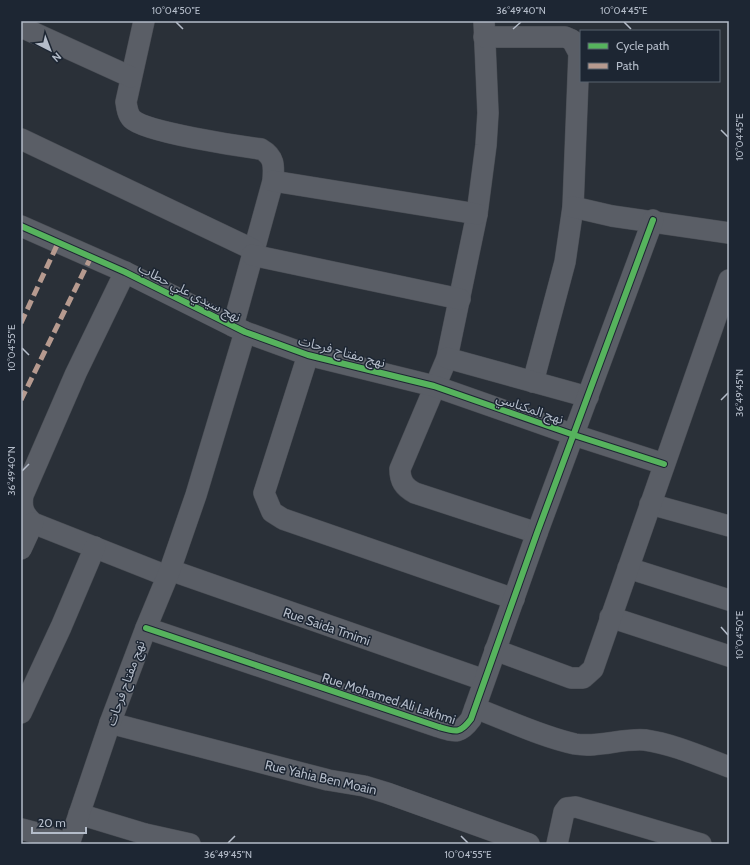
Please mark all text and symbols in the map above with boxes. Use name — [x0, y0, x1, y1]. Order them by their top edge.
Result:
text: 10°04'50"E — [152, 4, 201, 17]
text: 36°49'40"N — [496, 4, 546, 17]
text: 10°04'45"E — [600, 4, 648, 17]
north arrow — [30, 30, 70, 70]
legend — [580, 30, 720, 82]
text: Cycle path — [616, 38, 669, 53]
text: N — [49, 50, 64, 65]
text: Path — [616, 58, 639, 73]
text: 10°04'45"E — [733, 113, 746, 161]
street label: نهج سيدي علي حطاب — [135, 259, 244, 327]
text: 10°04'55"E — [5, 324, 18, 372]
street label: نهج مفتاح فرحات — [296, 332, 387, 373]
text: 36°49'45"N — [733, 369, 746, 417]
street label: نهج المكناسي — [493, 389, 566, 430]
text: 36°49'40"N — [5, 446, 18, 496]
street label: Rue Saida Tmimi — [281, 604, 373, 648]
text: 10°04'50"E — [733, 610, 746, 659]
street label: نهج مفتاح فرحات — [102, 638, 151, 729]
street label: Rue Mohamed Ali Lakhmi — [320, 669, 458, 727]
street label: Rue Yahia Ben Moain — [264, 756, 378, 798]
scale bar — [32, 809, 86, 835]
text: 20 m — [38, 815, 66, 830]
text: 36°49'45"N — [204, 848, 252, 861]
text: 10°04'55"E — [444, 848, 492, 861]

